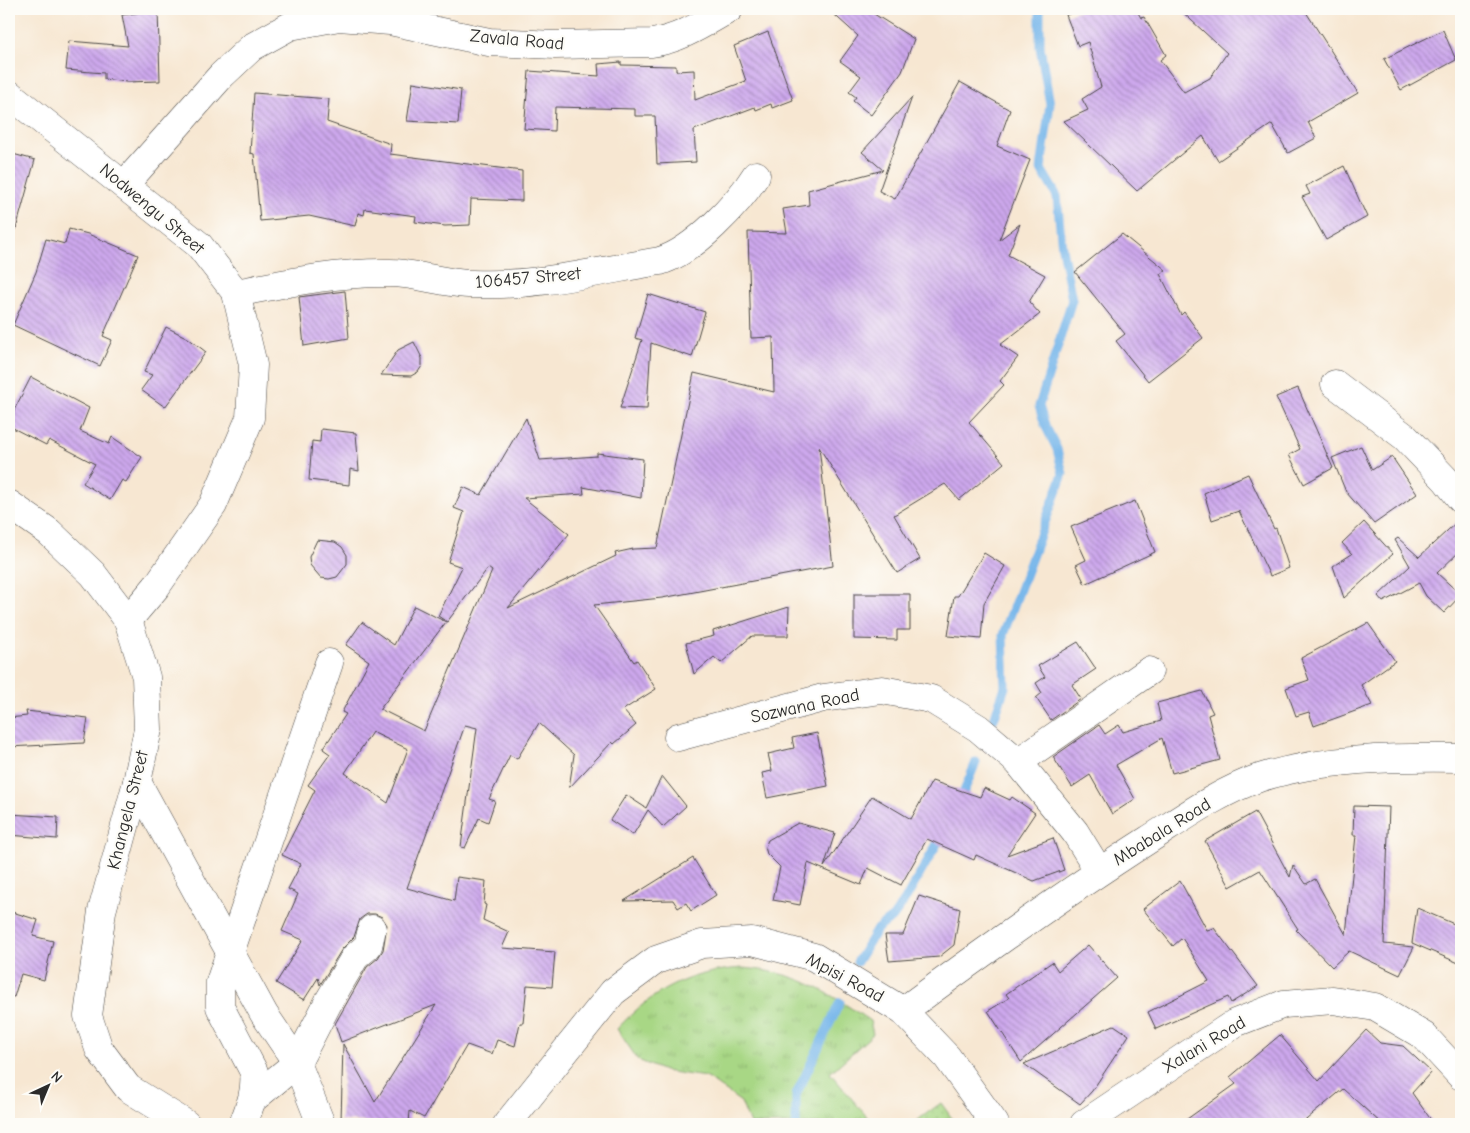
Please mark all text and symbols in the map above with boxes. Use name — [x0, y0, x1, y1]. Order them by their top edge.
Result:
street label: Zavala Road — [469, 25, 565, 55]
street label: Nodwengu Street — [95, 159, 209, 259]
street label: 106457 Street — [474, 263, 583, 293]
street label: Sozwana Road — [749, 684, 861, 728]
street label: Khangela Street — [103, 748, 153, 872]
street label: Mbabala Road — [1109, 794, 1215, 870]
street label: Mpisi Road — [802, 949, 888, 1007]
street label: Xalani Road — [1158, 1012, 1250, 1078]
north arrow — [22, 1060, 72, 1110]
text: N — [47, 1068, 66, 1086]

